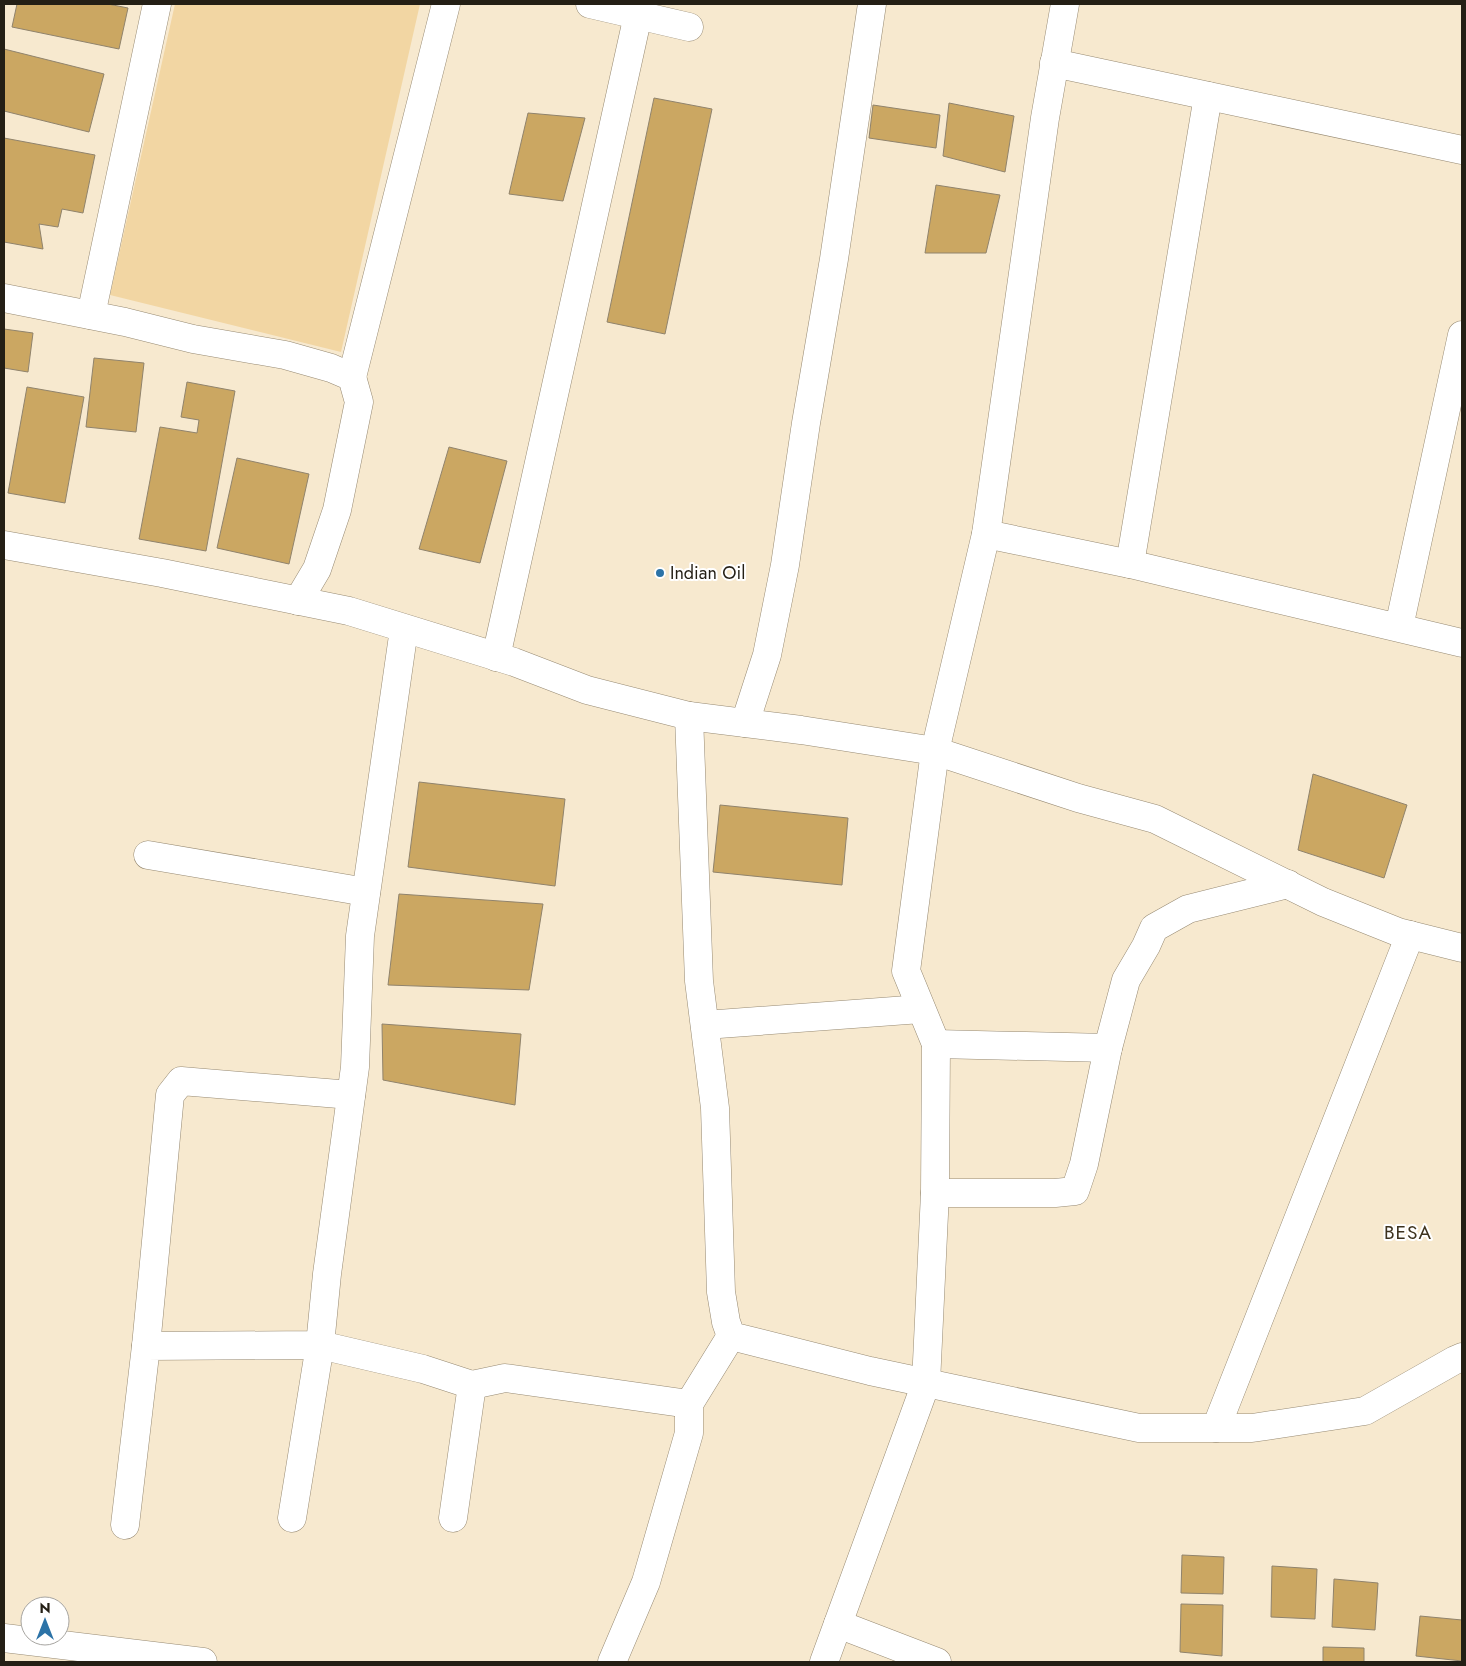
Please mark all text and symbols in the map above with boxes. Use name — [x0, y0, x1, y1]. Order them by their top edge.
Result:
place label: Indian Oil — [670, 560, 745, 586]
marker: Indian Oil — [654, 567, 666, 579]
district label: BESA — [1384, 1219, 1432, 1246]
north arrow — [20, 1596, 70, 1646]
text: N — [39, 1598, 51, 1618]

